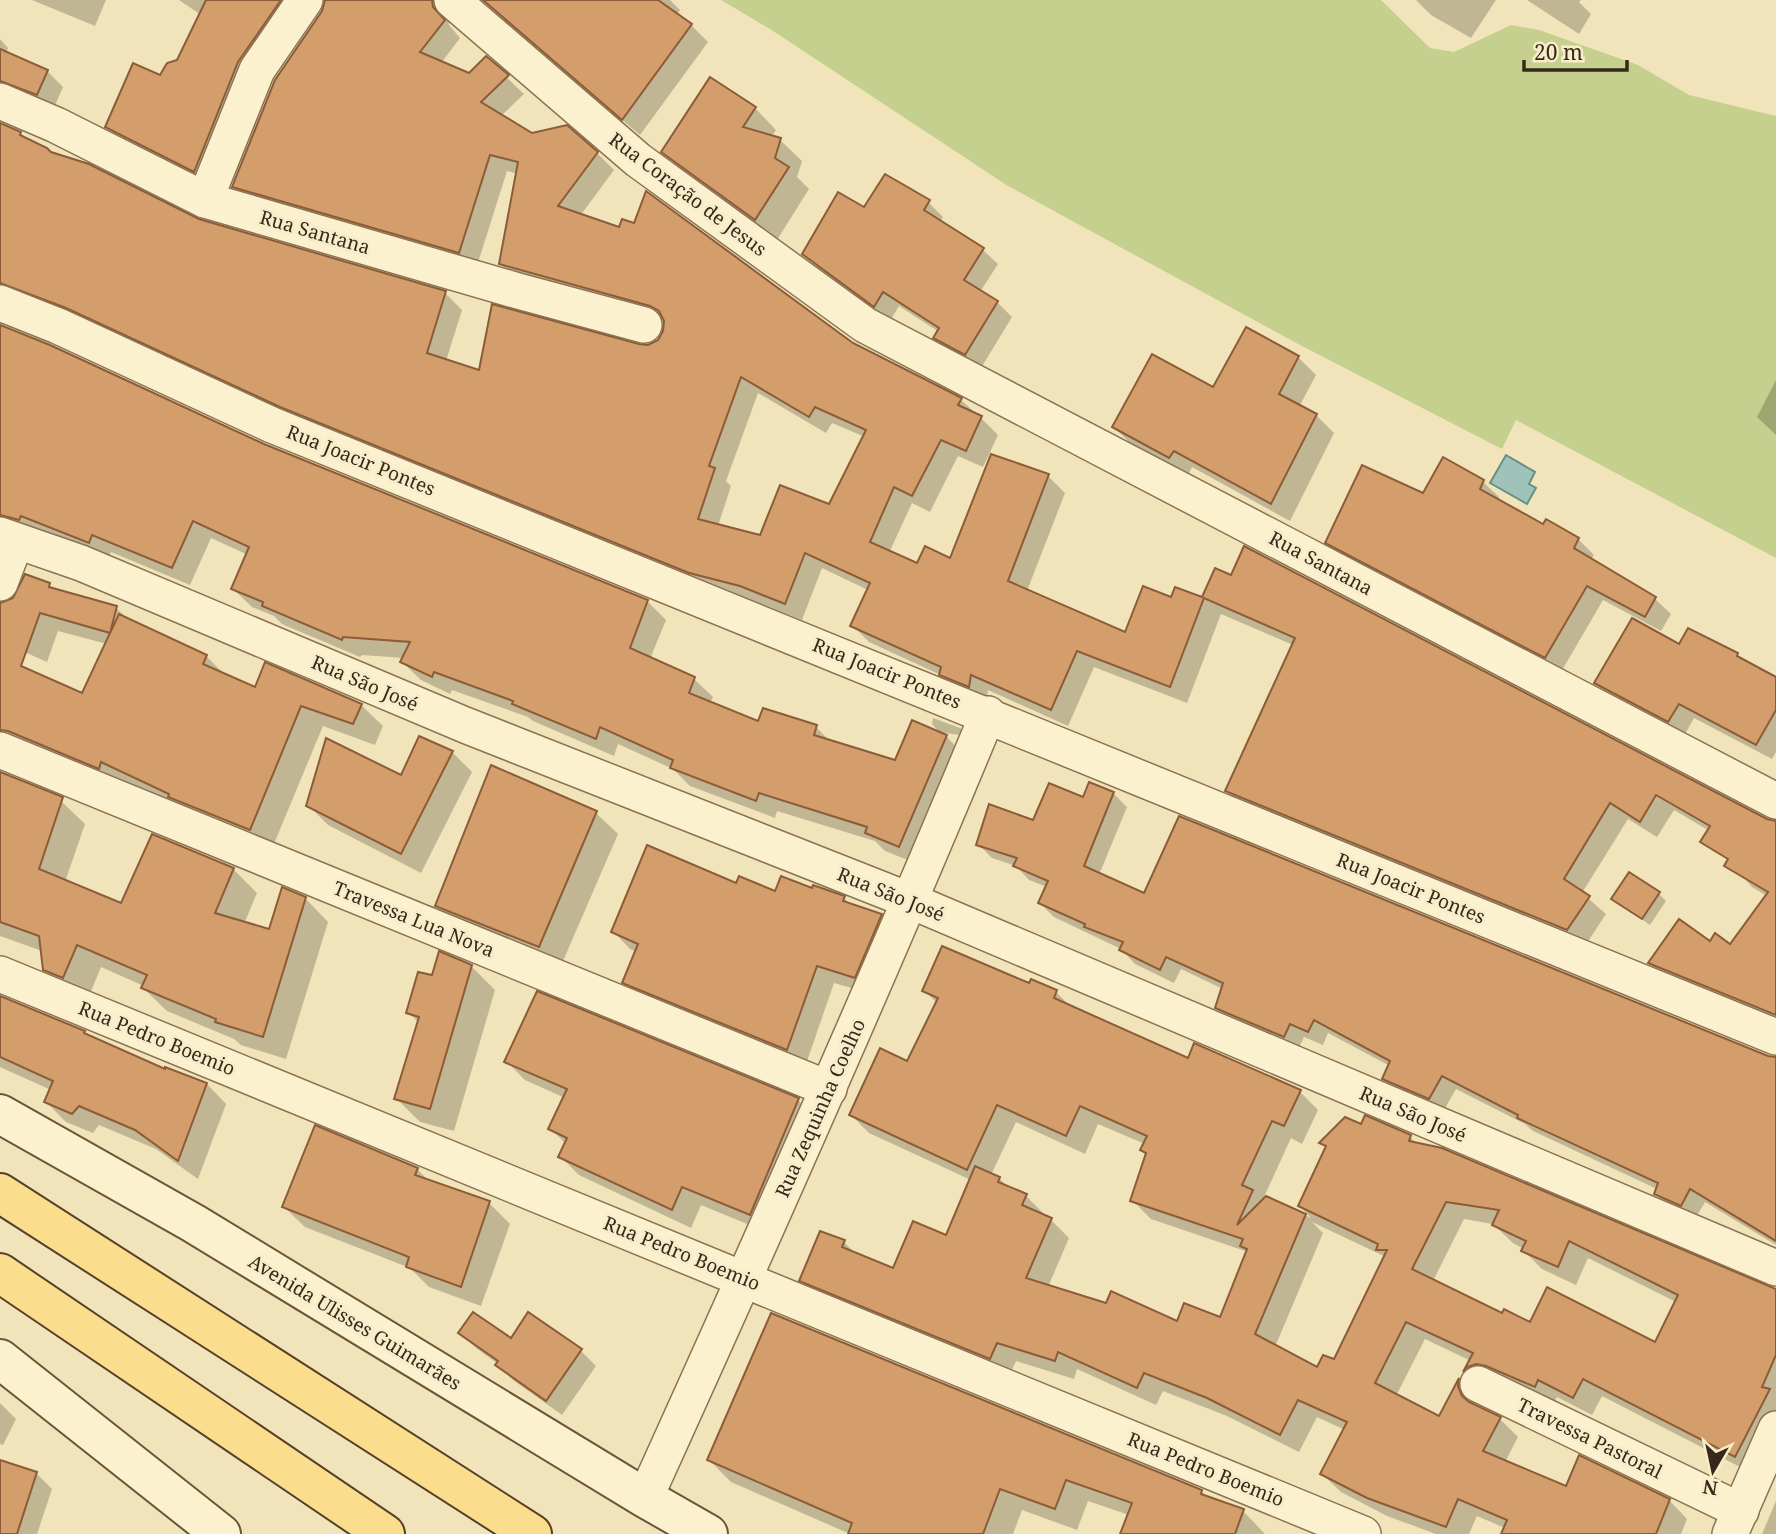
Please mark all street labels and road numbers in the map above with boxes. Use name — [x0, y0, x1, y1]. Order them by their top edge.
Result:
street label: Rua Coração de Jesus — [604, 126, 772, 262]
street label: Rua Santana — [257, 204, 373, 260]
street label: Rua Joacir Pontes — [283, 418, 439, 502]
street label: Rua Santana — [1265, 525, 1377, 601]
street label: Rua Joacir Pontes — [809, 631, 965, 715]
street label: Rua São José — [308, 649, 422, 717]
street label: Rua Joacir Pontes — [1333, 846, 1489, 930]
street label: Rua São José — [833, 861, 949, 927]
street label: Travessa Lua Nova — [330, 875, 498, 963]
street label: Rua Pedro Boemio — [75, 995, 239, 1081]
street label: Rua Zequinha Coelho — [769, 1015, 871, 1201]
street label: Rua São José — [1356, 1080, 1470, 1148]
street label: Rua Pedro Boemio — [600, 1210, 764, 1296]
street label: Avenida Ulisses Guimarães — [244, 1248, 466, 1396]
street label: Travessa Pastoral — [1513, 1392, 1667, 1484]
street label: Rua Pedro Boemio — [1124, 1426, 1288, 1512]

